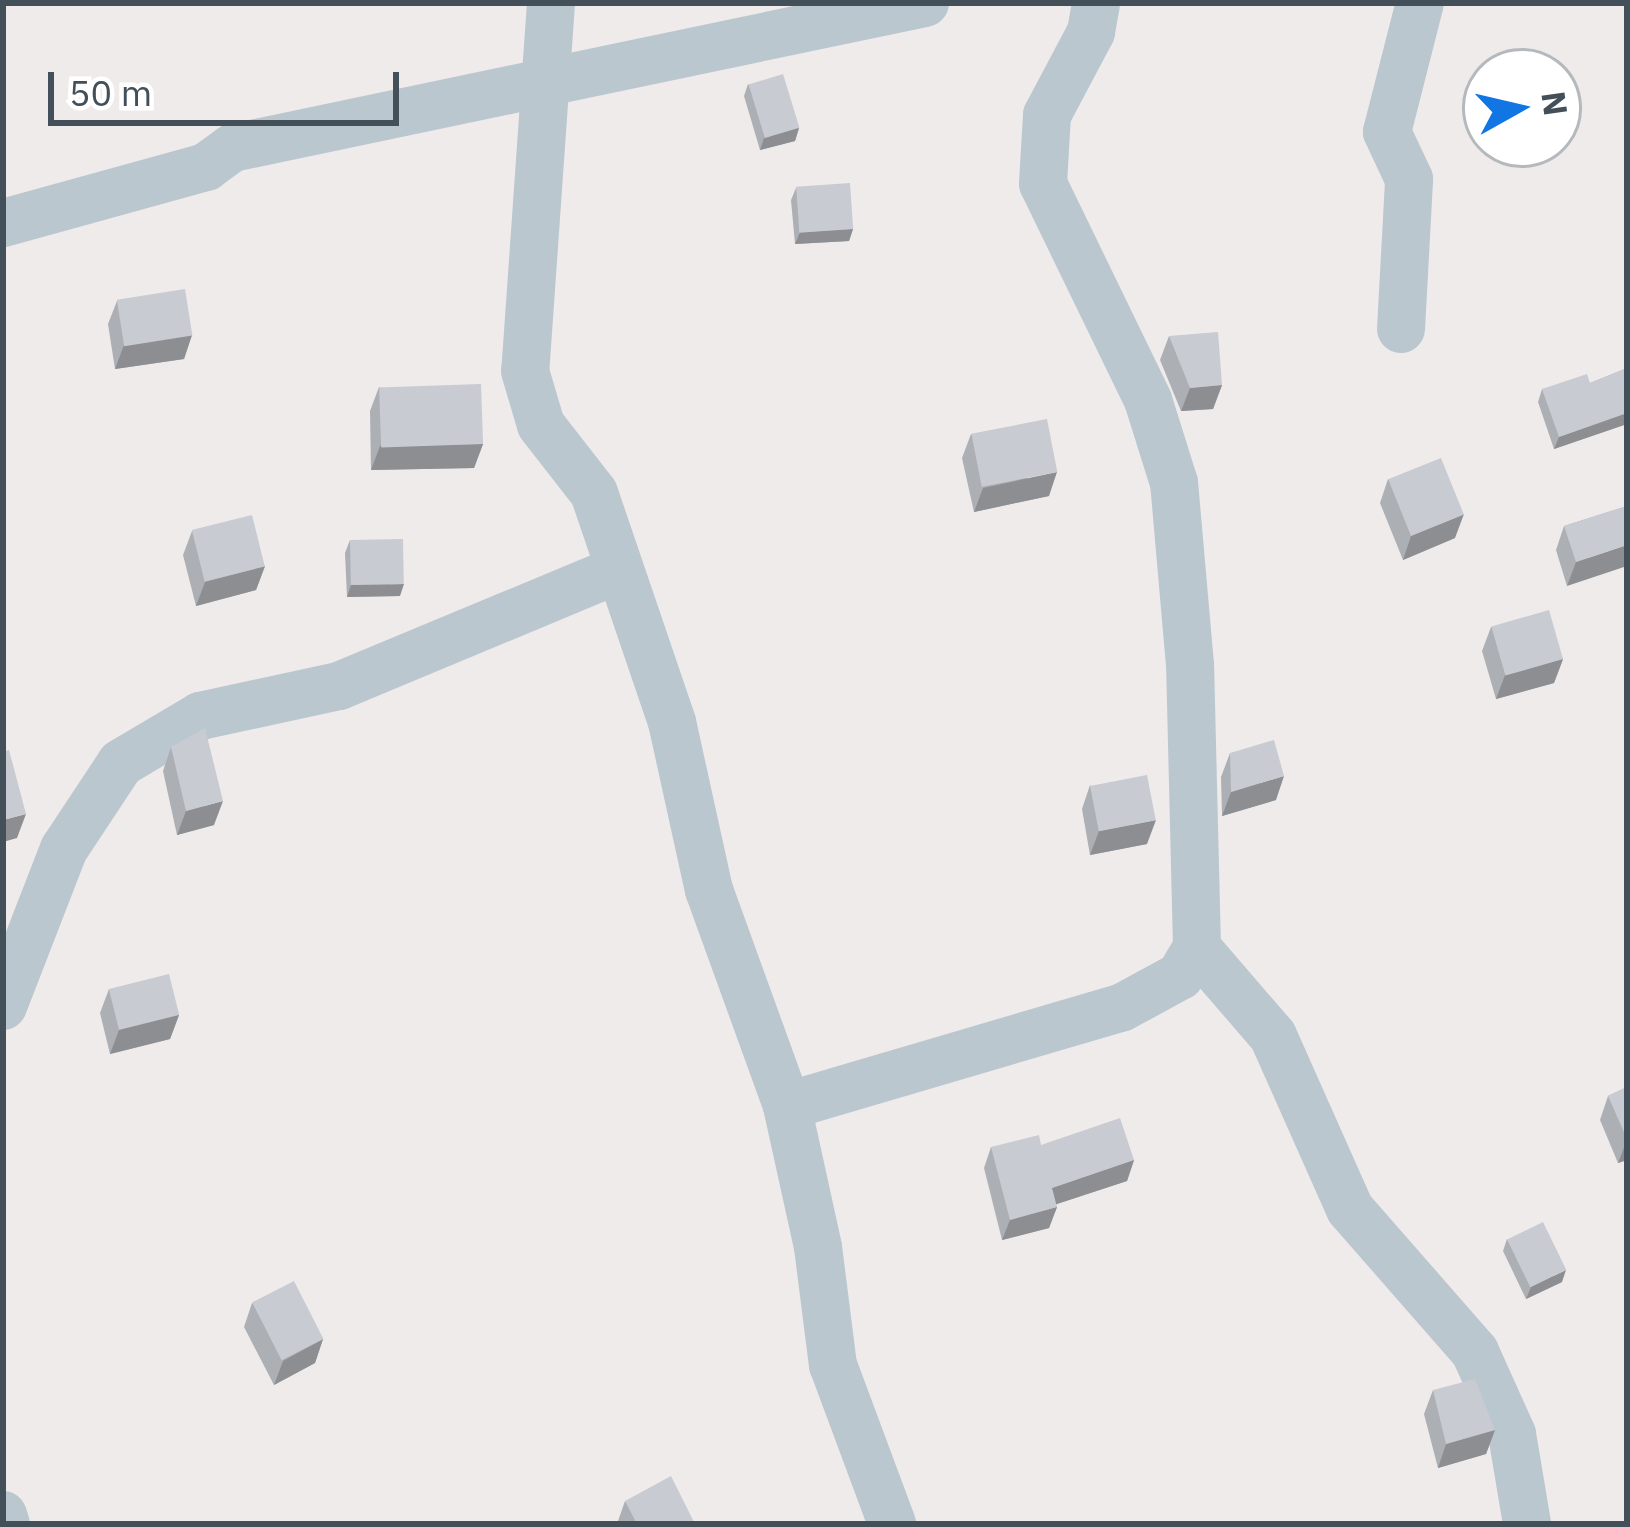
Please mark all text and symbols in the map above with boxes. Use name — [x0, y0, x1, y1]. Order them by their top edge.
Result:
scale bar — [54, 48, 405, 122]
north arrow — [1462, 48, 1582, 168]
text: 50 m — [69, 69, 152, 116]
text: N — [1532, 89, 1578, 118]

